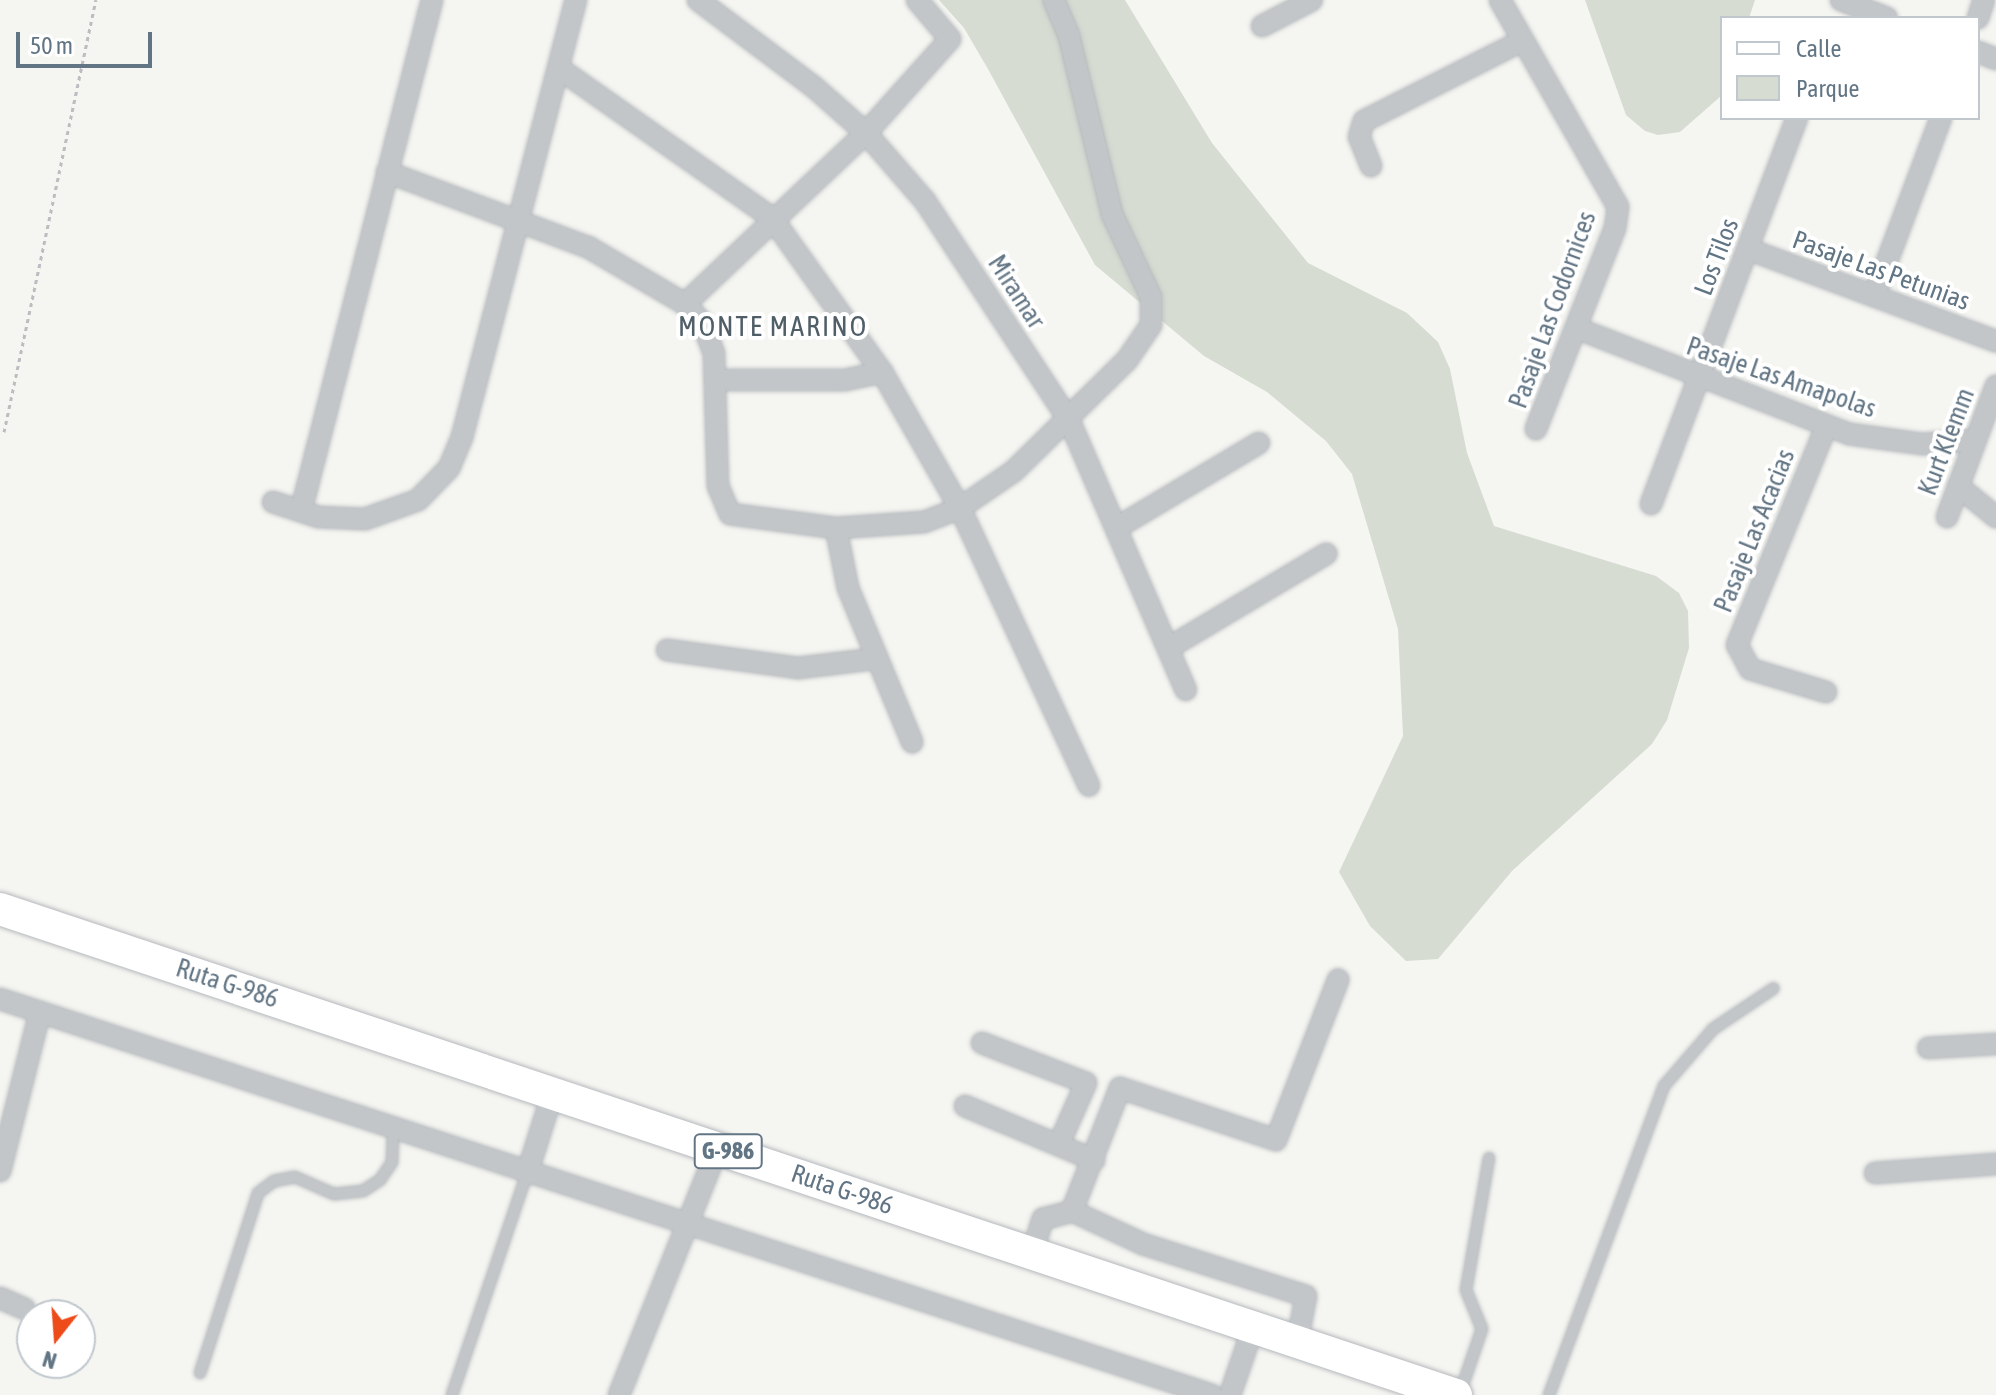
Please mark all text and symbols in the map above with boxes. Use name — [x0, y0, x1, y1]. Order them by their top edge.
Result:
scale bar — [20, 16, 156, 66]
legend — [1720, 16, 1980, 120]
text: 50 m — [30, 32, 73, 59]
text: Calle — [1796, 35, 1841, 62]
text: Parque — [1796, 75, 1859, 102]
street label: Pasaje Las Codornices — [1503, 207, 1603, 413]
street label: Los Tilos — [1688, 214, 1746, 300]
street label: Pasaje Las Petunias — [1788, 225, 1974, 317]
street label: Miramar — [981, 249, 1051, 335]
district label: MONTE MARINO — [678, 309, 868, 343]
street label: Pasaje Las Amapolas — [1682, 331, 1880, 425]
street label: Kurt Klemm — [1912, 384, 1982, 500]
street label: Pasaje Las Acacias — [1708, 445, 1802, 617]
street label: Ruta G-986 — [172, 953, 282, 1015]
road number: G-986 — [692, 1131, 764, 1171]
street label: Ruta G-986 — [787, 1158, 897, 1222]
north arrow — [16, 1299, 96, 1379]
text: N — [40, 1346, 60, 1374]

